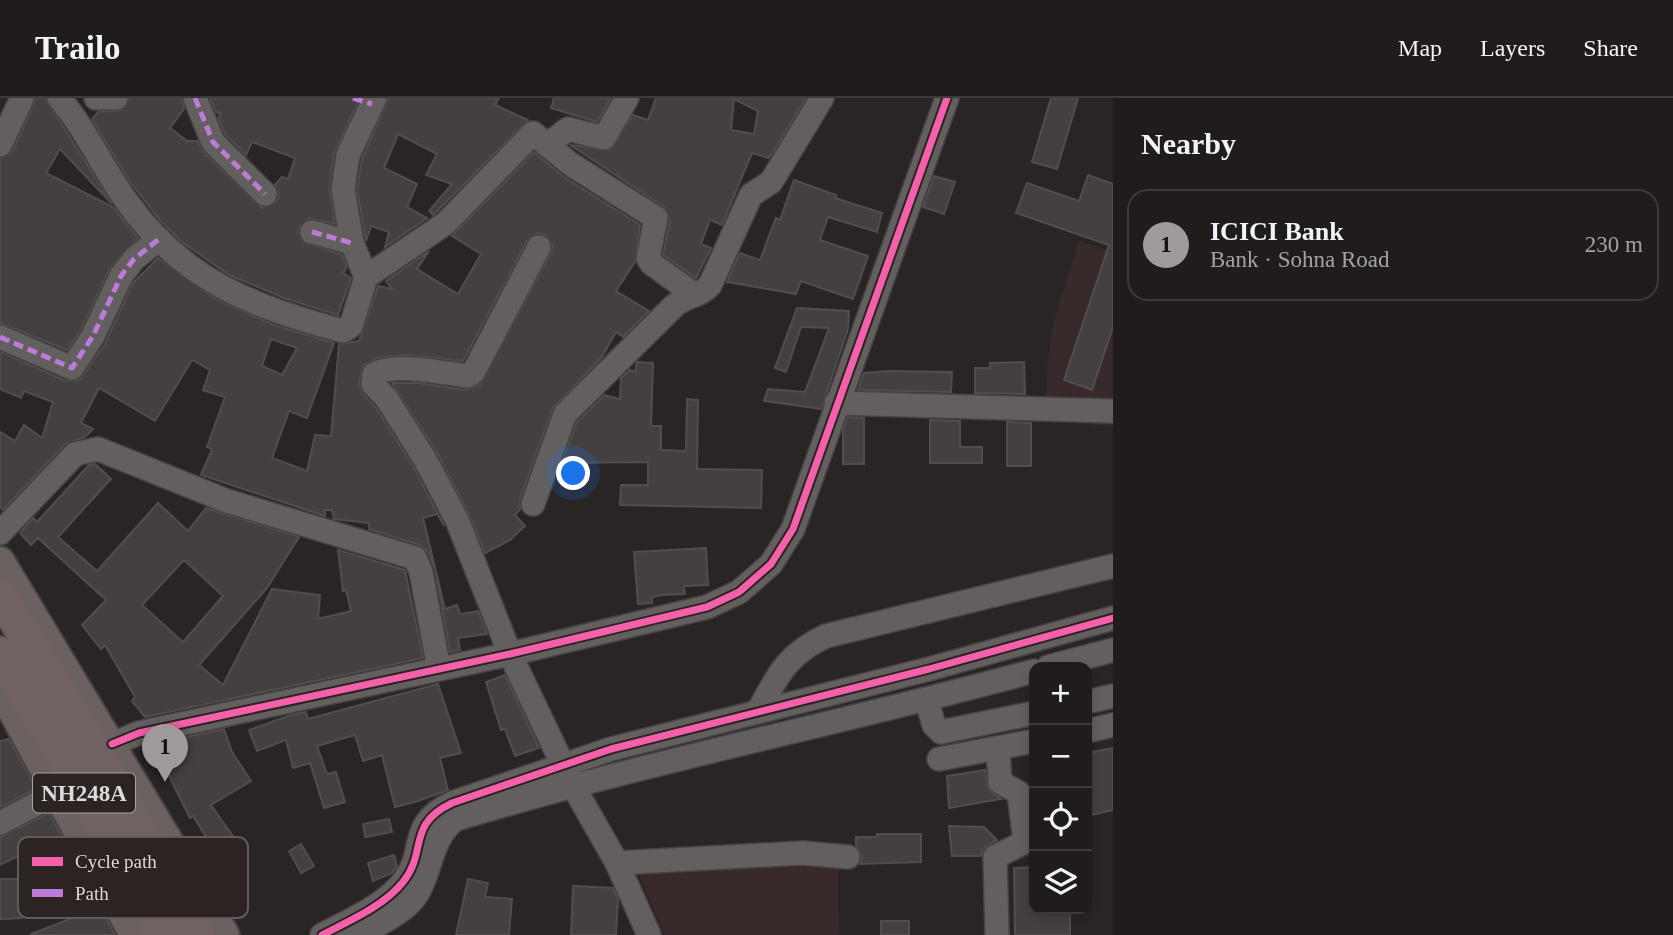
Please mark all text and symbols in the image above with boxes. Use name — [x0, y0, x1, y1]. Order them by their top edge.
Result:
text: Trailo — [35, 30, 121, 66]
text: Map — [1398, 35, 1442, 61]
text: Layers — [1480, 35, 1545, 61]
text: Share — [1583, 35, 1638, 61]
text: Nearby — [1141, 127, 1236, 160]
text: ICICI Bank — [1210, 217, 1344, 246]
text: 1 — [1160, 232, 1172, 257]
text: 230 m — [1585, 232, 1643, 257]
text: Bank · Sohna Road — [1210, 247, 1390, 272]
your location — [556, 456, 590, 490]
map controls — [1029, 662, 1092, 914]
button: + — [1029, 662, 1092, 725]
pin: 1 — [142, 724, 188, 782]
button: − — [1029, 725, 1092, 788]
road number: NH248A — [33, 774, 135, 813]
button: locate — [1029, 788, 1092, 851]
legend — [18, 837, 248, 918]
text: Cycle path — [75, 851, 157, 872]
button: layers — [1029, 851, 1092, 914]
text: Path — [75, 883, 109, 904]

